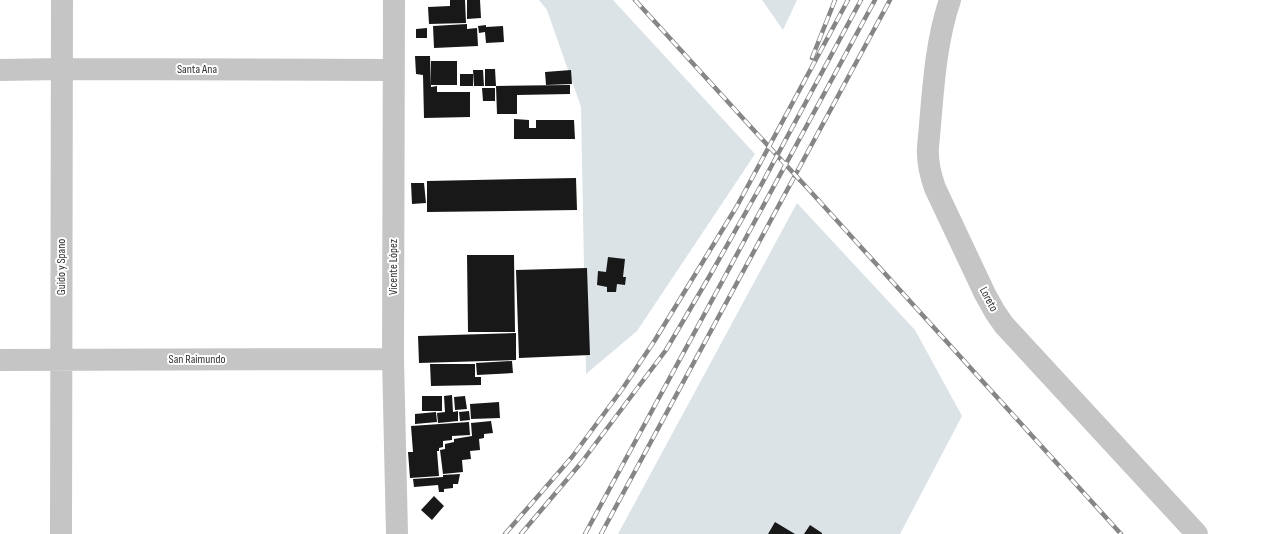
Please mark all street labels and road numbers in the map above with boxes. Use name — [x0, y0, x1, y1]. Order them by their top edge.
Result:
street label: Santa Ana — [177, 62, 217, 77]
street label: Vicente López — [386, 238, 401, 295]
street label: Guido y Spano — [54, 239, 69, 295]
street label: Loreto — [976, 284, 1001, 314]
street label: San Raimundo — [169, 352, 225, 367]

